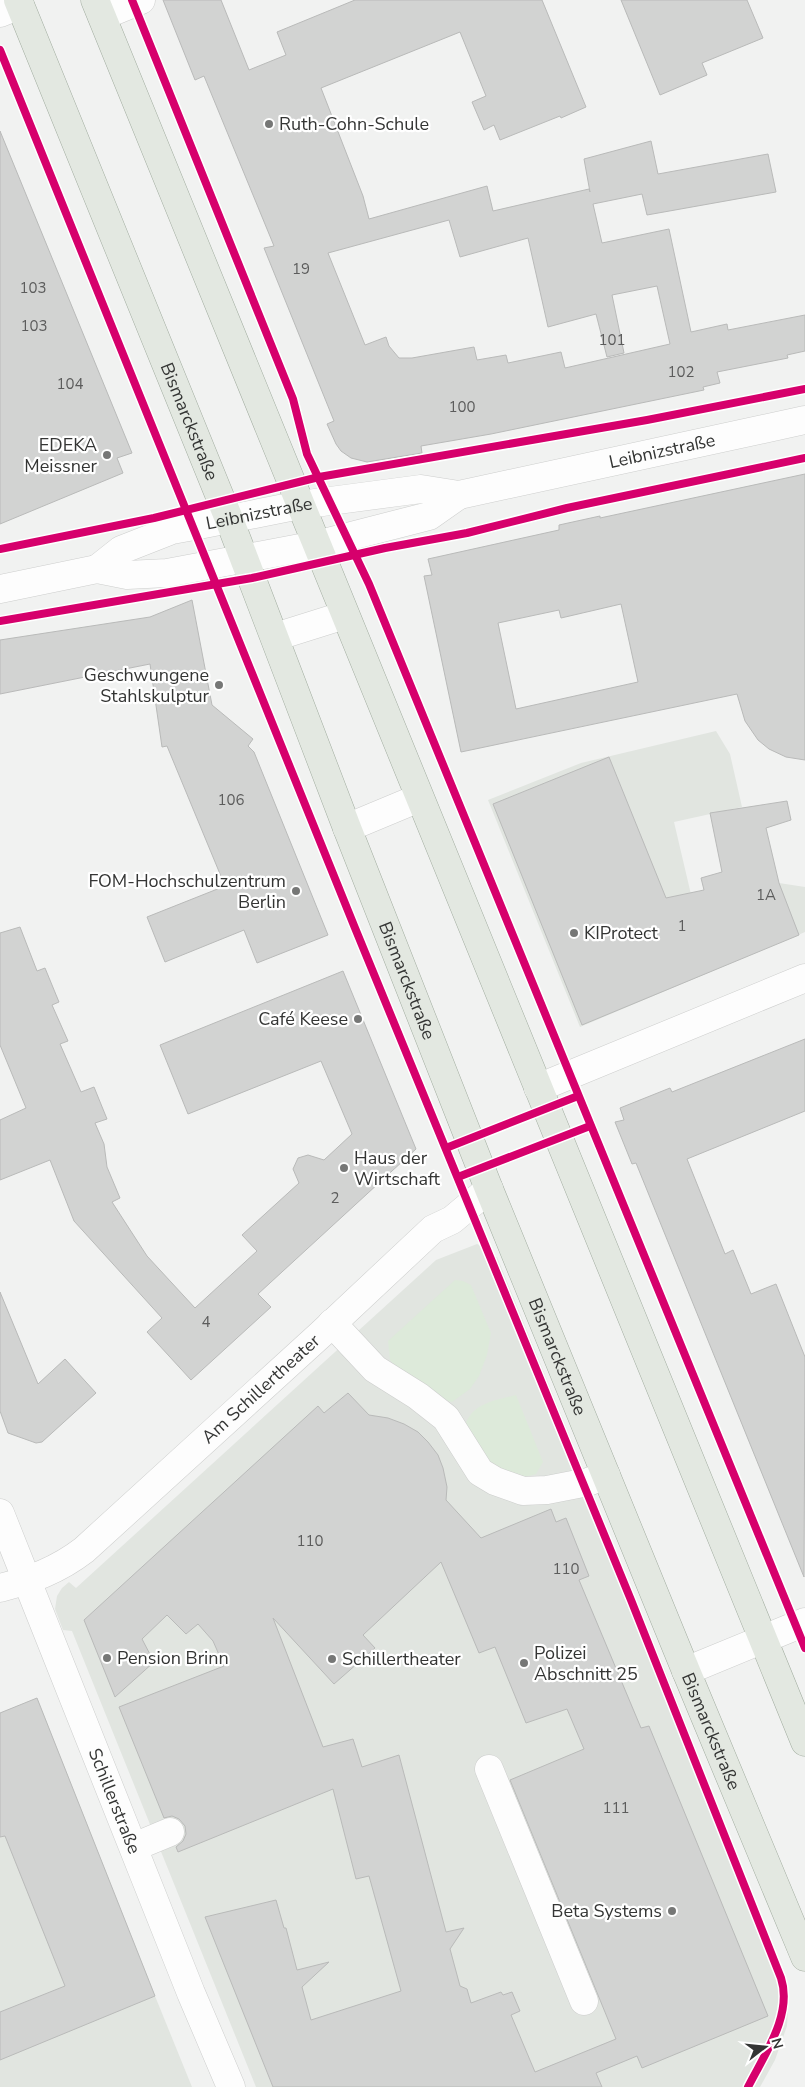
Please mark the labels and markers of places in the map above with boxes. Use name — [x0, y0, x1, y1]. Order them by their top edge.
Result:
place label: Ruth-Cohn-Schule — [279, 112, 429, 136]
marker: Ruth-Cohn-Schule — [263, 118, 275, 130]
place label: EDEKA Meissner — [24, 433, 98, 478]
marker: EDEKA Meissner — [101, 449, 113, 461]
place label: Geschwungene Stahlskulptur — [84, 663, 210, 708]
marker: Geschwungene Stahlskulptur — [213, 679, 225, 691]
place label: FOM-Hochschulzentrum Berlin — [89, 869, 286, 914]
marker: FOM-Hochschulzentrum Berlin — [290, 885, 302, 897]
place label: KIProtect — [584, 921, 658, 945]
marker: KIProtect — [568, 927, 580, 939]
place label: Café Keese — [258, 1007, 348, 1031]
marker: Café Keese — [352, 1013, 364, 1025]
place label: Haus der Wirtschaft — [354, 1146, 441, 1191]
marker: Haus der Wirtschaft — [338, 1162, 350, 1174]
place label: Polizei Abschnitt 25 — [534, 1641, 638, 1686]
place label: Pension Brinn — [117, 1646, 229, 1670]
place label: Schillertheater — [342, 1647, 461, 1671]
marker: Pension Brinn — [101, 1652, 113, 1664]
marker: Schillertheater — [326, 1653, 338, 1665]
marker: Polizei Abschnitt 25 — [518, 1657, 530, 1669]
place label: Beta Systems — [551, 1899, 662, 1923]
marker: Beta Systems — [666, 1905, 678, 1917]

